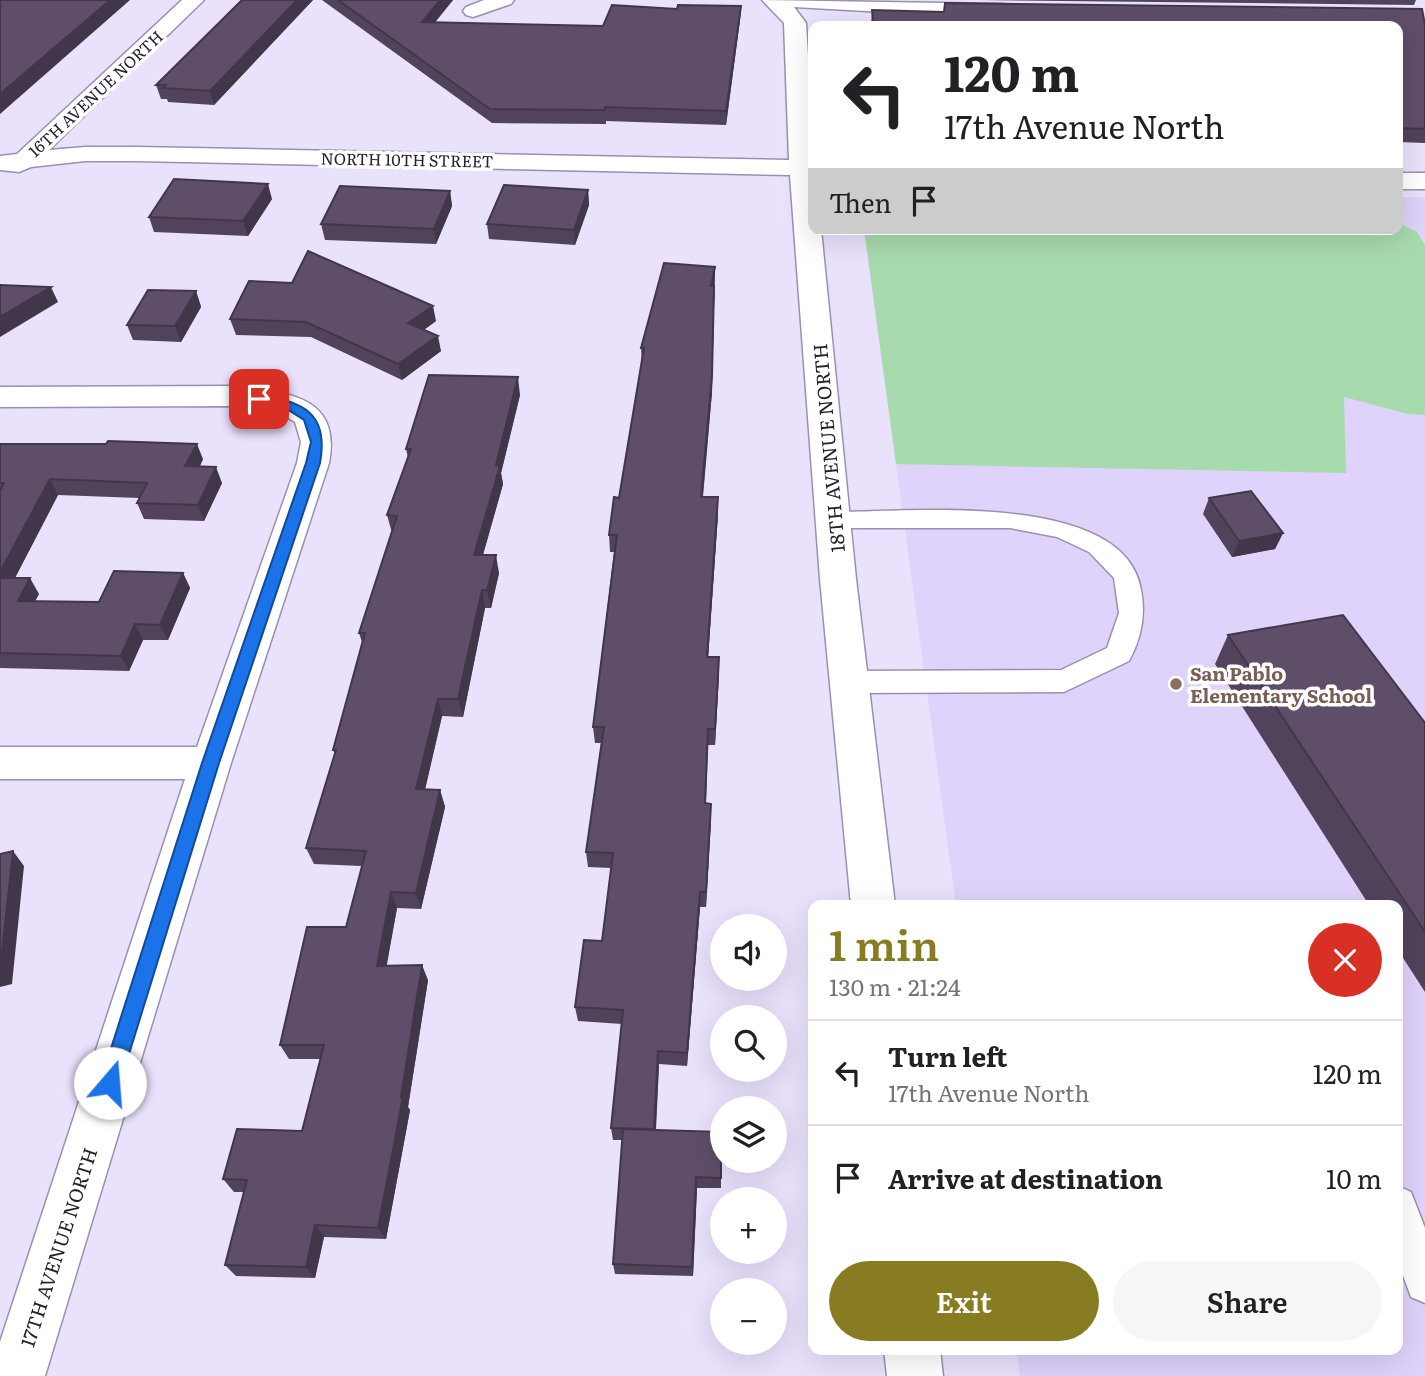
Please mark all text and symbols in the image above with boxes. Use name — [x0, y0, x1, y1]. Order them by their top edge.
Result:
street label: 16TH AVENUE NORTH — [22, 24, 168, 162]
text: 120 m — [944, 34, 1079, 107]
icon: left — [829, 49, 920, 140]
text: 17th Avenue North — [944, 101, 1224, 149]
street label: NORTH 10TH STREET — [320, 145, 494, 173]
text: Then — [829, 182, 891, 221]
icon: arrive — [905, 182, 943, 220]
street label: 18TH AVENUE NORTH — [805, 342, 851, 554]
pin — [229, 369, 289, 429]
icon: arrive — [240, 380, 278, 418]
place label: San Pablo Elementary School — [1190, 659, 1372, 709]
marker: San Pablo Elementary School — [1168, 676, 1184, 692]
text: 1 min — [829, 912, 939, 974]
map controls — [710, 914, 787, 1355]
button: sound — [710, 914, 787, 991]
button: close — [1308, 923, 1382, 997]
text: 130 m · 21:24 — [829, 969, 961, 1003]
button: search — [710, 1005, 787, 1082]
text: Turn left — [888, 1036, 1007, 1075]
position arrow — [73, 1046, 147, 1120]
text: 120 m — [1313, 1053, 1382, 1092]
icon: left — [829, 1054, 867, 1092]
text: 17th Avenue North — [888, 1075, 1090, 1109]
button: layers — [710, 1096, 787, 1173]
street label: 17TH AVENUE NORTH — [13, 1144, 103, 1350]
text: Arrive at destination — [888, 1158, 1163, 1197]
text: 10 m — [1326, 1158, 1382, 1197]
icon: arrive — [829, 1159, 867, 1197]
button: + — [710, 1187, 787, 1264]
button: Exit — [829, 1261, 1099, 1341]
button: Share — [1113, 1261, 1382, 1341]
button: − — [710, 1278, 787, 1355]

